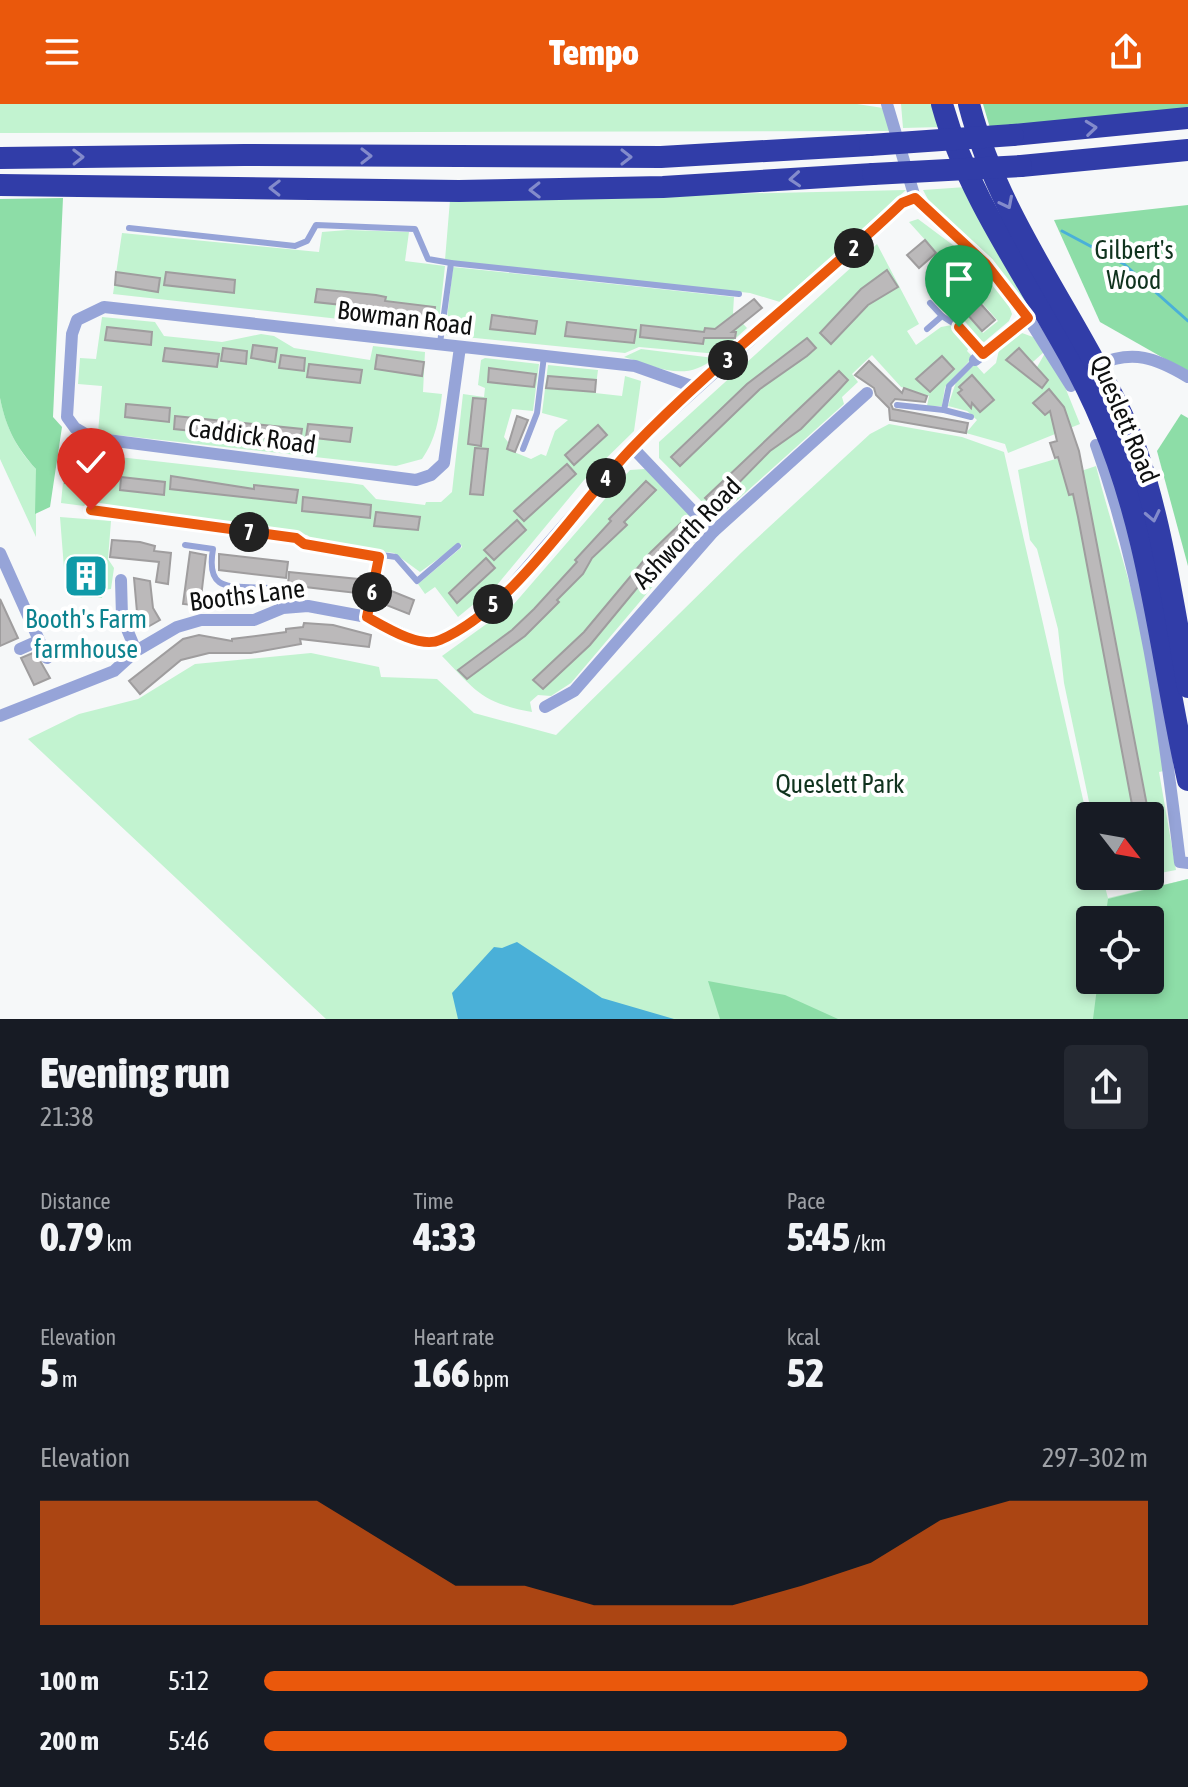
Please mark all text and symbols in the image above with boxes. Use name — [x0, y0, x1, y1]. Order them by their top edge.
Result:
icon: menu — [40, 30, 84, 74]
icon: share — [1104, 30, 1148, 74]
text: Tempo — [549, 31, 639, 73]
one-way arrow — [1085, 120, 1098, 137]
one-way arrow — [360, 147, 373, 165]
one-way arrow — [72, 148, 85, 166]
one-way arrow — [620, 148, 633, 166]
one-way arrow — [788, 170, 801, 187]
one-way arrow — [268, 179, 281, 196]
one-way arrow — [528, 181, 541, 199]
one-way arrow — [997, 194, 1013, 209]
pin: 2 — [834, 228, 874, 268]
text: 2 — [849, 235, 859, 261]
park label: Gilbert's Wood — [1094, 235, 1174, 295]
pin — [925, 245, 993, 327]
icon: arrive — [937, 257, 981, 301]
street label: Bowman Road — [335, 295, 475, 341]
pin: 3 — [708, 340, 748, 380]
text: 3 — [723, 347, 733, 373]
street label: Queslett Road — [1085, 351, 1165, 487]
street label: Caddick Road — [186, 412, 318, 460]
pin — [57, 428, 125, 510]
icon: check — [69, 440, 113, 484]
pin: 4 — [586, 458, 626, 498]
text: 4 — [601, 465, 611, 491]
street label: Ashworth Road — [627, 471, 747, 595]
one-way arrow — [1144, 508, 1161, 522]
pin: 7 — [229, 512, 269, 552]
text: 7 — [244, 519, 254, 545]
building icon: Booth's Farm farmhouse — [62, 552, 110, 600]
pin: 6 — [352, 572, 392, 612]
street label: Booths Lane — [188, 573, 306, 617]
text: 6 — [367, 579, 377, 605]
pin: 5 — [473, 584, 513, 624]
text: 5 — [488, 591, 498, 617]
place label: Booth's Farm farmhouse — [25, 604, 147, 664]
park label: Queslett Park — [775, 769, 905, 799]
north arrow — [1076, 802, 1164, 890]
map controls — [1076, 802, 1164, 994]
button: locate — [1076, 906, 1164, 994]
button: share — [1064, 1045, 1148, 1129]
text: Evening run — [40, 1047, 230, 1097]
text: 21:38 — [40, 1102, 94, 1132]
text: Distance — [40, 1188, 111, 1214]
text: Time — [413, 1188, 453, 1214]
text: Pace — [787, 1188, 825, 1214]
text: 0.79 — [40, 1214, 104, 1259]
text: 4:33 — [413, 1214, 477, 1259]
text: 5:45 — [787, 1214, 850, 1259]
text: km — [104, 1230, 132, 1256]
text: /km — [850, 1230, 886, 1256]
text: Elevation — [40, 1324, 116, 1350]
text: Heart rate — [413, 1324, 494, 1350]
text: kcal — [787, 1324, 820, 1350]
text: 5 — [40, 1350, 59, 1395]
text: 166 — [413, 1350, 470, 1395]
text: 52 — [787, 1350, 824, 1395]
text: m — [59, 1366, 78, 1392]
text: bpm — [470, 1366, 509, 1392]
text: Elevation — [40, 1443, 130, 1473]
text: 297–302 m — [1042, 1443, 1148, 1473]
text: 100 m — [40, 1666, 99, 1696]
text: 5:12 — [168, 1666, 209, 1696]
text: 200 m — [40, 1726, 99, 1756]
text: 5:46 — [168, 1726, 209, 1756]

